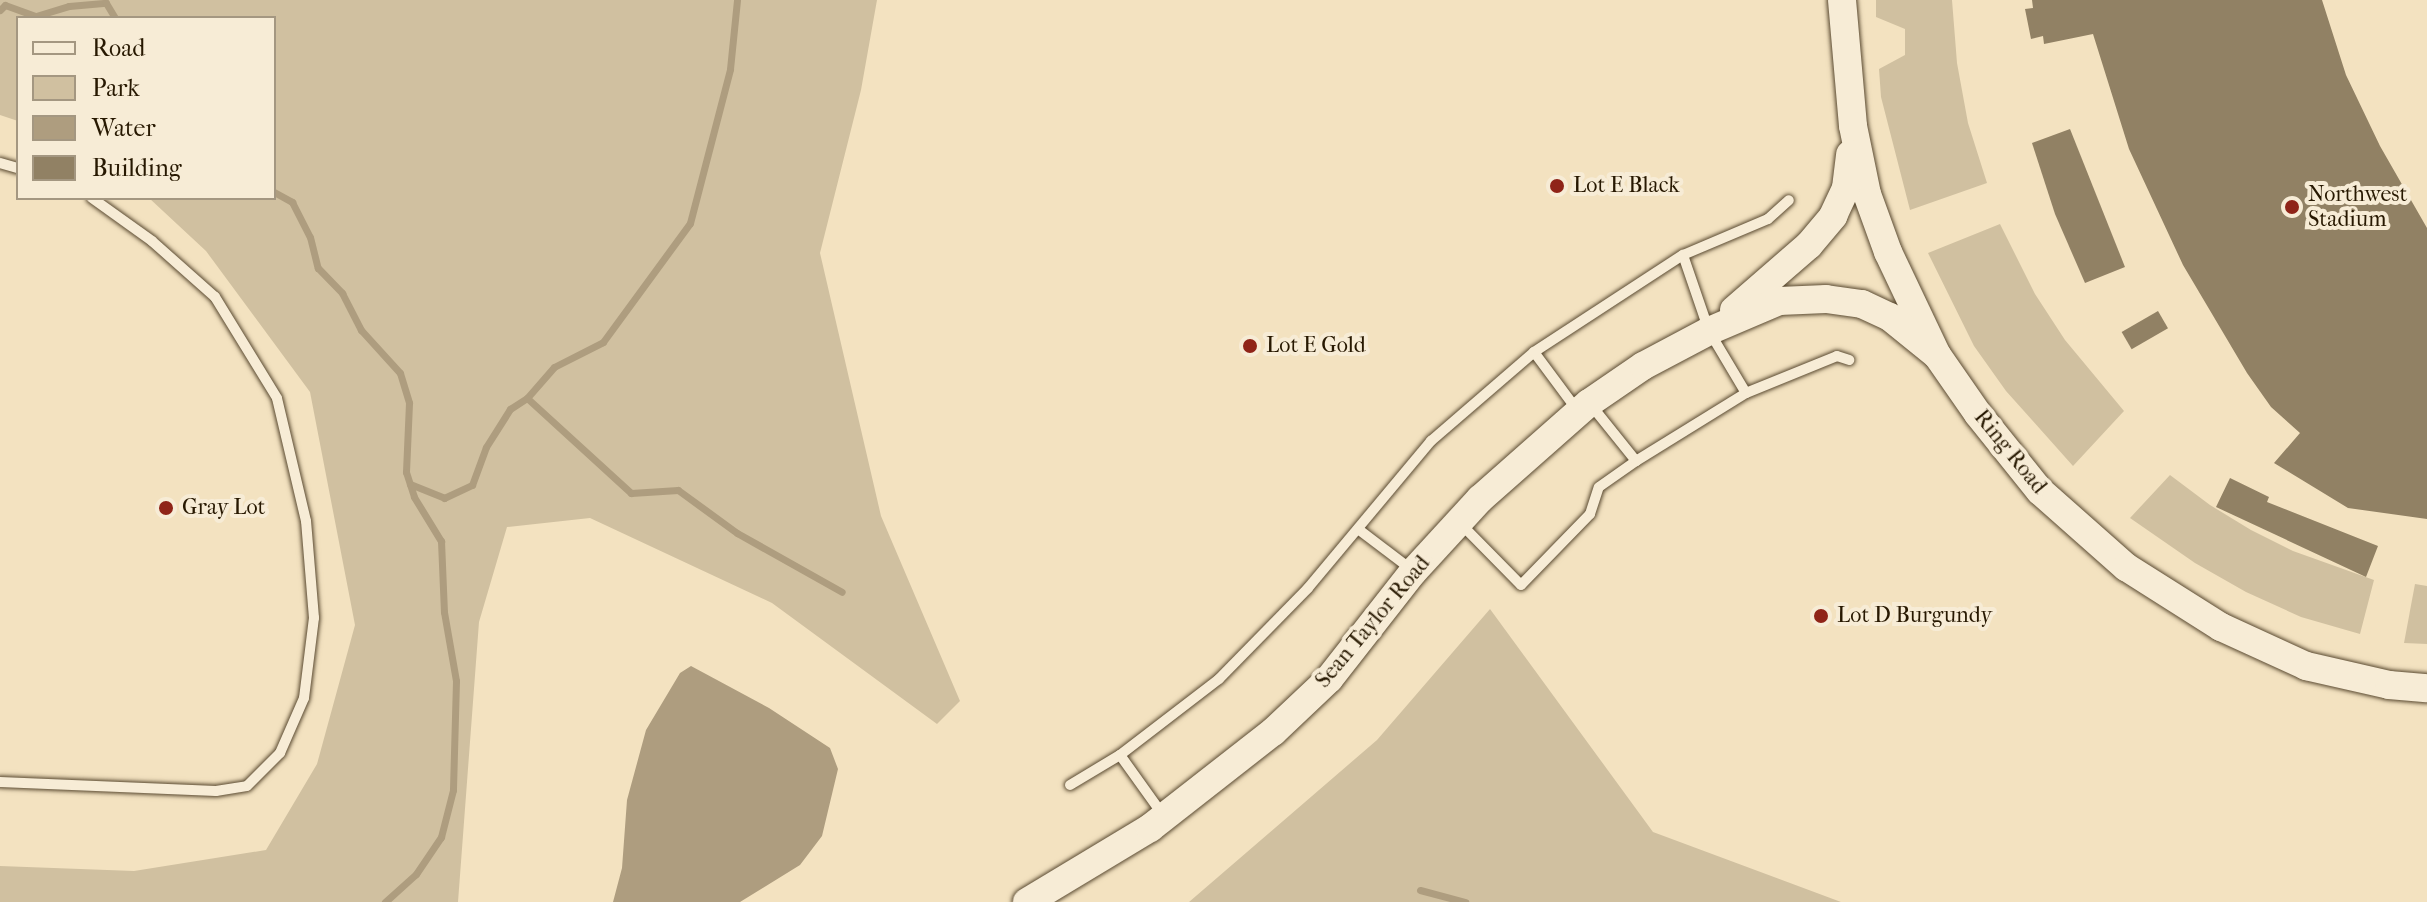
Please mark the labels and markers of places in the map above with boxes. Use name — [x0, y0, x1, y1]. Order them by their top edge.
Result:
place label: Lot E Black — [1573, 173, 1680, 199]
marker: Lot E Black — [1548, 177, 1566, 195]
place label: Northwest Stadium — [2308, 181, 2407, 232]
marker: Northwest Stadium — [2283, 198, 2301, 216]
place label: Lot E Gold — [1266, 333, 1366, 359]
marker: Lot E Gold — [1241, 337, 1259, 355]
place label: Gray Lot — [182, 495, 265, 521]
marker: Gray Lot — [157, 499, 175, 517]
place label: Lot D Burgundy — [1837, 603, 1992, 629]
marker: Lot D Burgundy — [1812, 607, 1830, 625]

